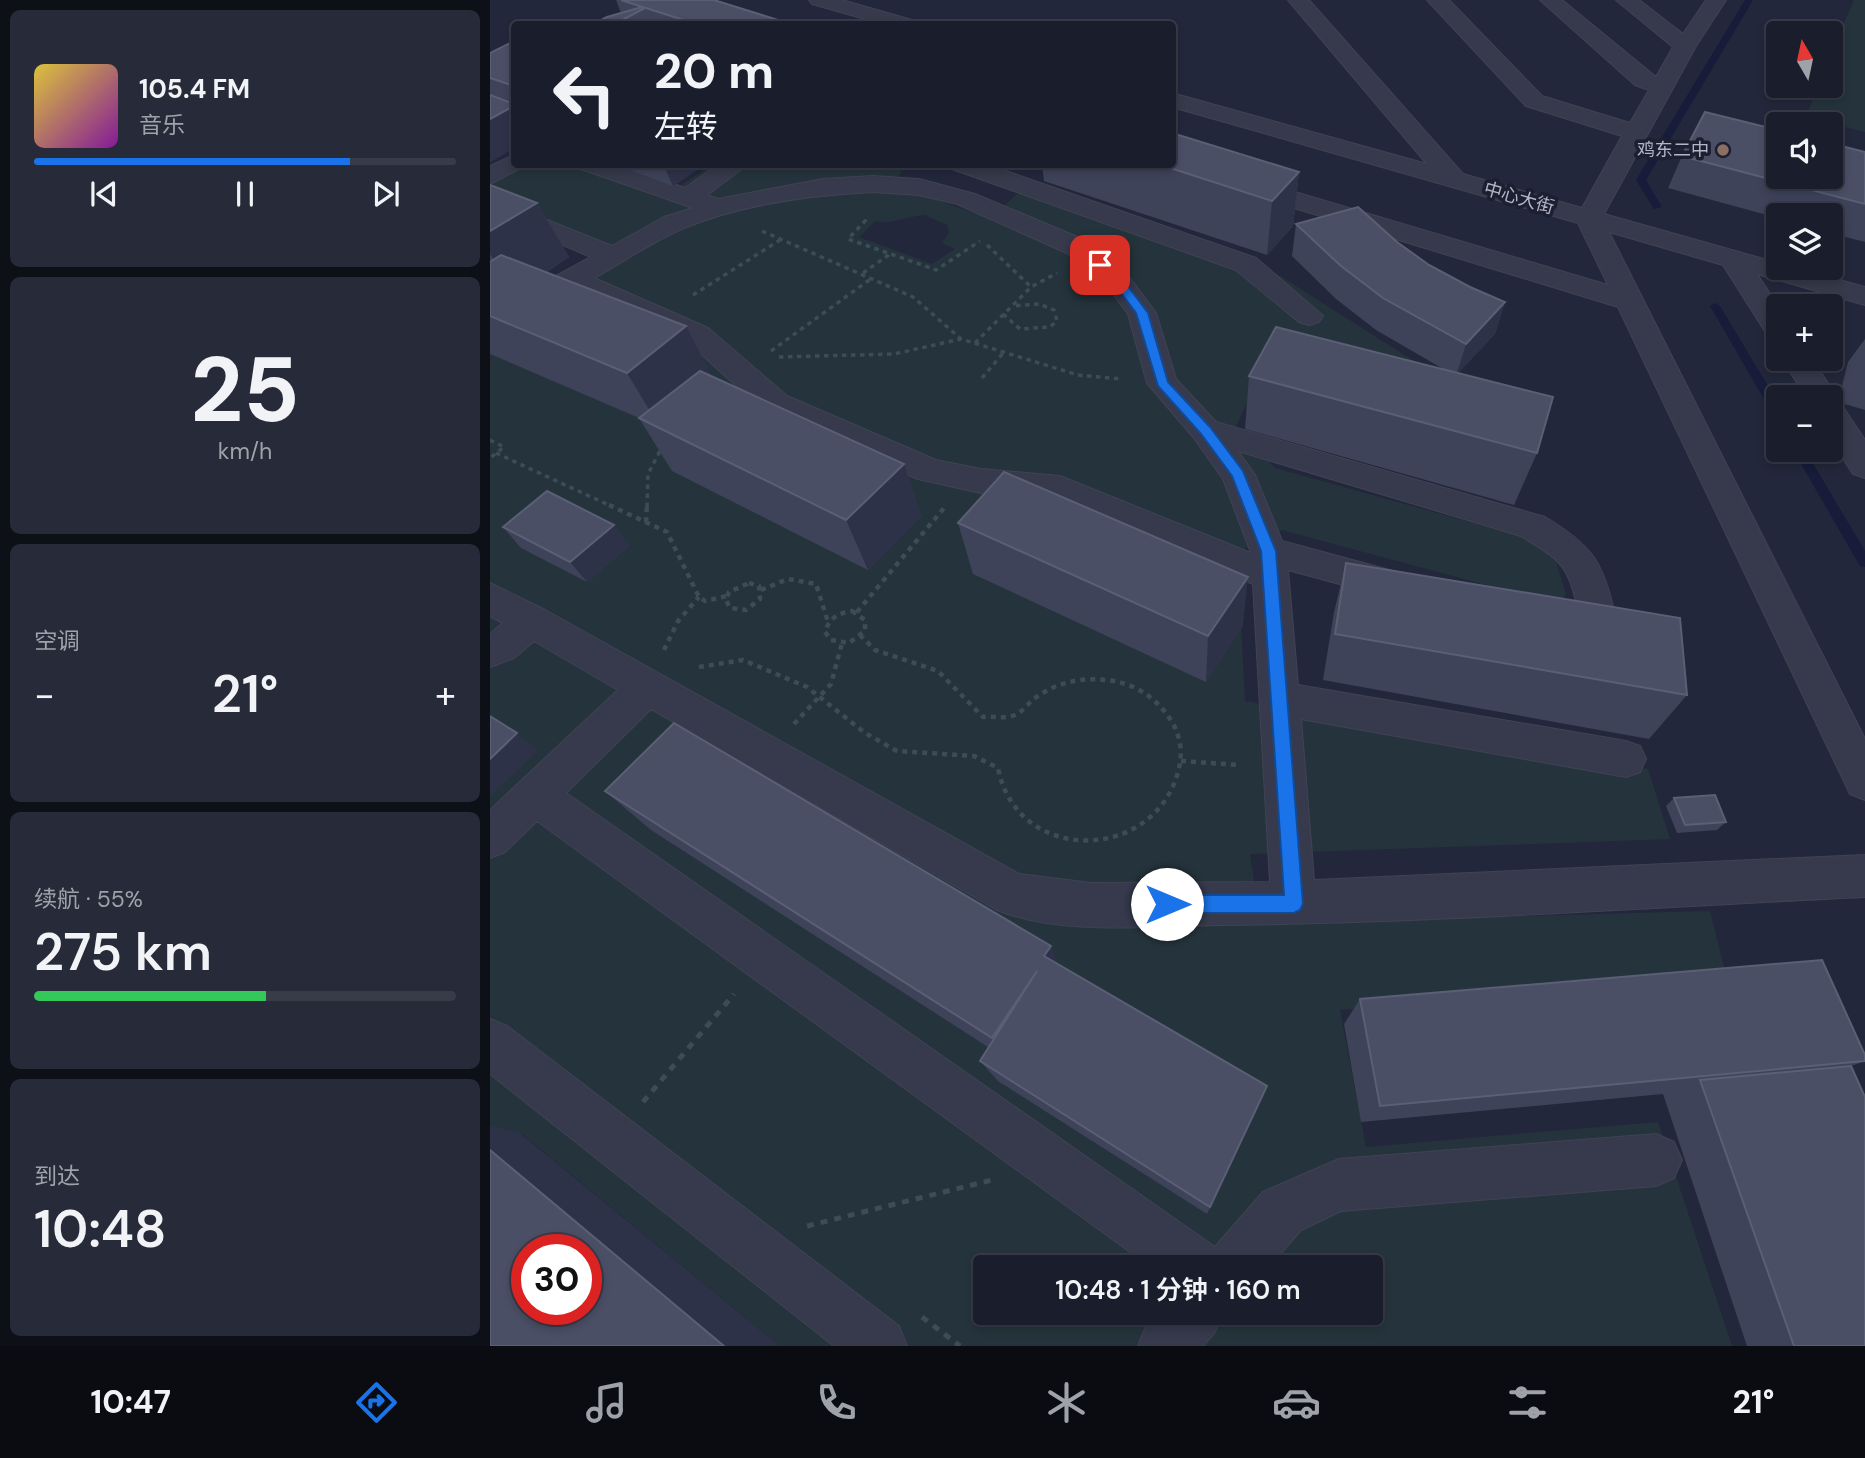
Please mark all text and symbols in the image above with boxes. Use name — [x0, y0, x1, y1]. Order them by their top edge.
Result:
north arrow — [1766, 21, 1843, 98]
map controls — [1766, 21, 1843, 462]
text: 20 m — [654, 39, 774, 103]
icon: left — [539, 49, 630, 140]
text: 105.4 FM — [139, 72, 250, 106]
text: 左转 — [654, 106, 718, 148]
text: 音乐 — [139, 110, 185, 140]
button: sound — [1766, 112, 1843, 189]
place label: 鸡东二中 — [1637, 138, 1709, 162]
marker: 鸡东二中 — [1715, 142, 1731, 158]
icon: previous — [85, 175, 123, 213]
icon: pause — [226, 175, 264, 213]
icon: next — [367, 175, 405, 213]
street label: 中心大街 — [1481, 177, 1557, 219]
button: layers — [1766, 203, 1843, 280]
pin — [1070, 235, 1130, 295]
icon: arrive — [1081, 246, 1119, 284]
button: + — [1766, 294, 1843, 371]
text: 25 — [190, 331, 300, 449]
button: − — [1766, 385, 1843, 462]
text: km/h — [218, 436, 272, 466]
text: 空调 — [34, 626, 80, 656]
text: 21° — [212, 660, 278, 728]
text: − — [34, 670, 55, 720]
text: + — [435, 670, 456, 720]
position arrow — [1130, 867, 1204, 941]
text: 续航 · 55% — [34, 884, 143, 914]
text: 275 km — [34, 918, 212, 986]
text: 到达 — [34, 1161, 80, 1191]
text: 10:48 — [34, 1195, 167, 1263]
speed limit sign: 30 — [511, 1234, 602, 1325]
text: 10:48 · 1 分钟 · 160 m — [1055, 1273, 1301, 1307]
icon: directions — [352, 1378, 401, 1427]
icon: music — [582, 1378, 631, 1427]
icon: phone — [812, 1378, 861, 1427]
icon: climate — [1042, 1378, 1091, 1427]
icon: car — [1272, 1378, 1321, 1427]
icon: filters — [1503, 1378, 1552, 1427]
text: 10:47 — [91, 1381, 171, 1423]
text: 21° — [1733, 1381, 1774, 1423]

